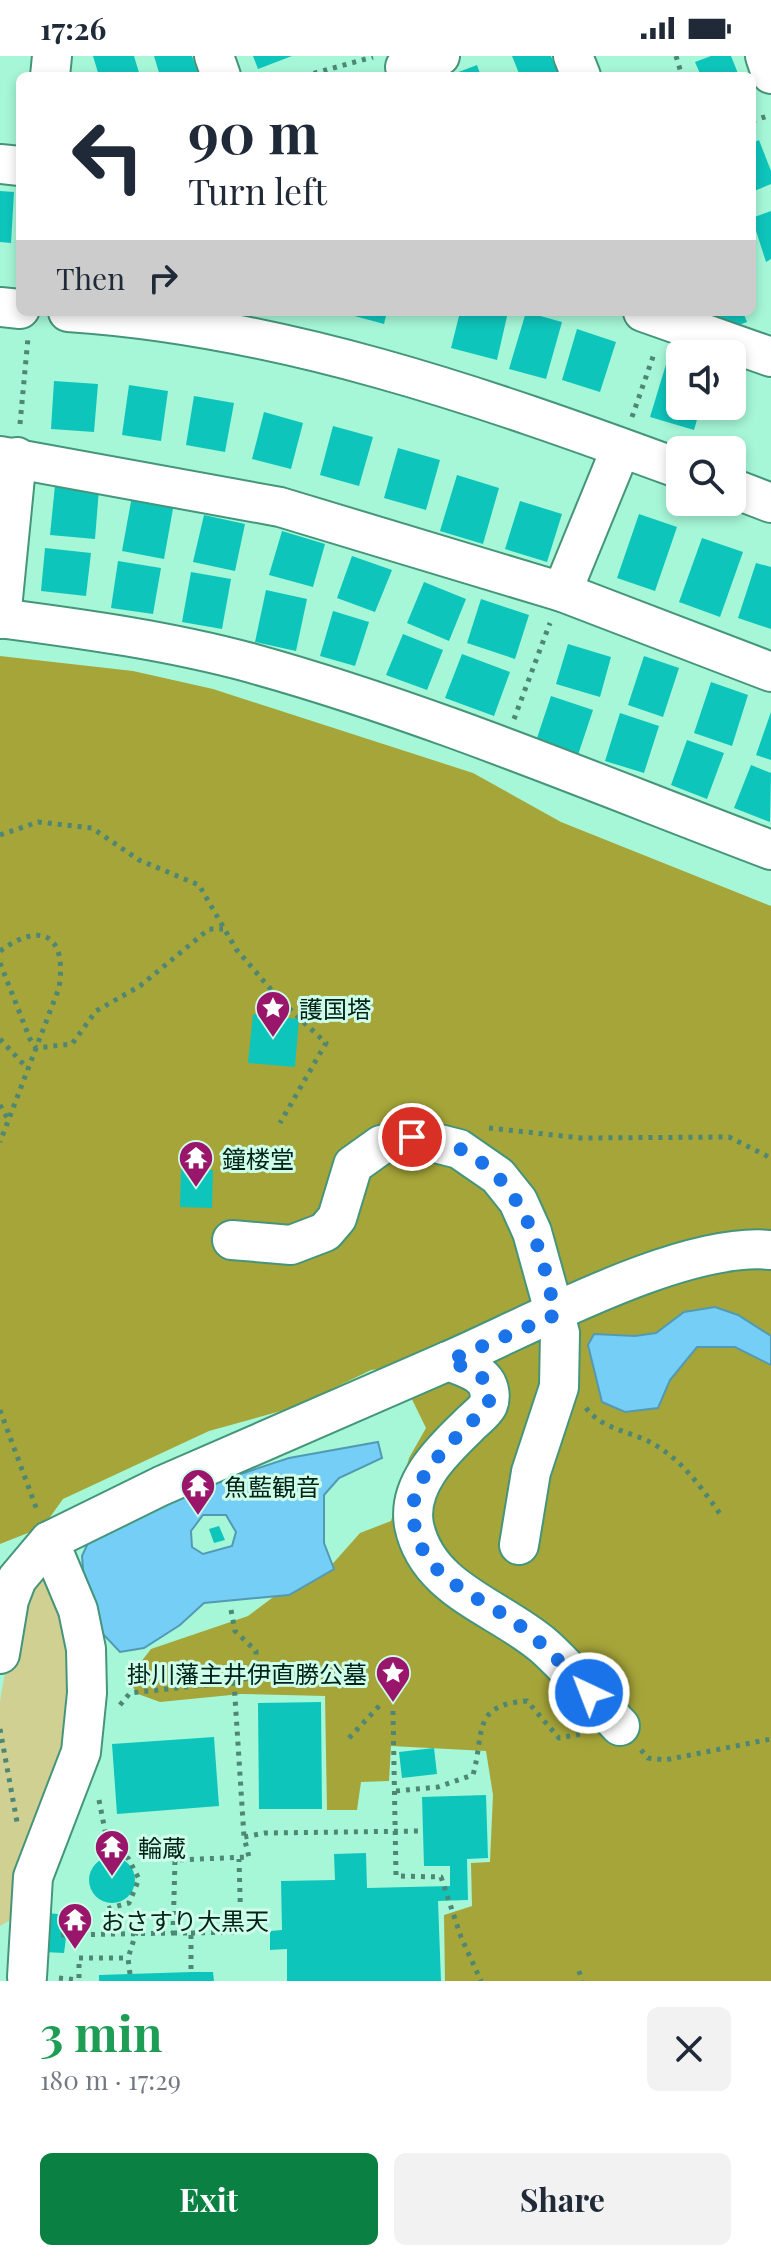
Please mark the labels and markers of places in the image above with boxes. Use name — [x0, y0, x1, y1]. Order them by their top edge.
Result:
place icon: 護国塔 — [254, 989, 292, 1039]
place label: 護国塔 — [299, 992, 371, 1024]
pin — [378, 1103, 446, 1171]
temple icon: 鐘楼堂 — [177, 1139, 215, 1189]
place label: 鐘楼堂 — [222, 1142, 294, 1174]
temple icon: 魚藍観音 — [179, 1467, 217, 1517]
place label: 魚藍観音 — [224, 1470, 320, 1502]
place icon: 掛川藩主井伊直勝公墓 — [374, 1654, 412, 1704]
place label: 掛川藩主井伊直勝公墓 — [127, 1657, 367, 1689]
temple icon: 輪蔵 — [93, 1828, 131, 1878]
place label: 輪蔵 — [138, 1831, 186, 1863]
temple icon: おさすり大黒天 — [56, 1901, 94, 1951]
place label: おさすり大黒天 — [101, 1904, 269, 1936]

